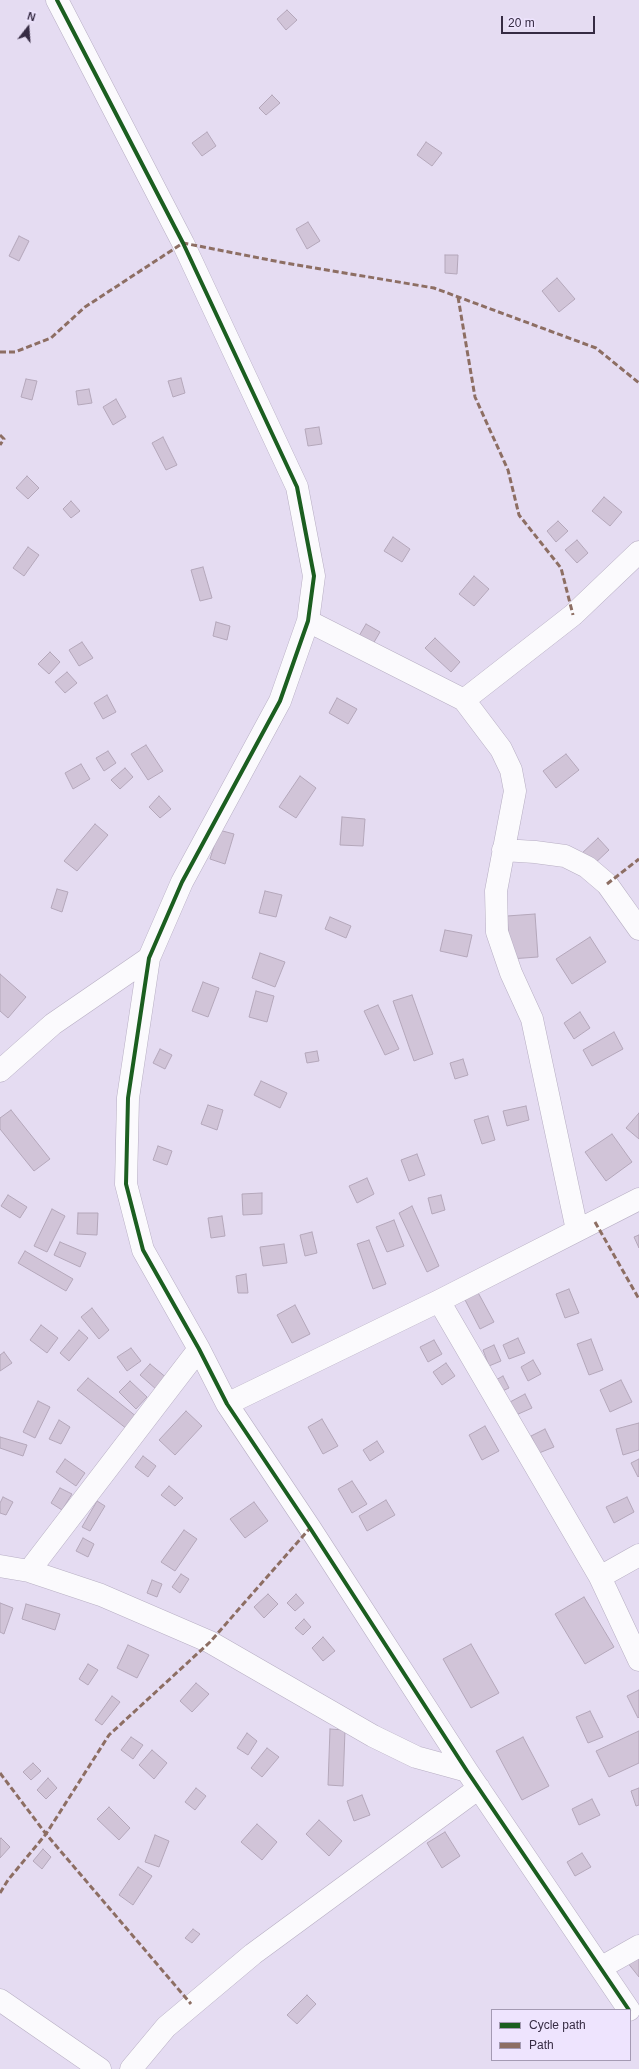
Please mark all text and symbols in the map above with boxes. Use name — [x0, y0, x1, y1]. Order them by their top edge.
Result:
north arrow — [8, 8, 48, 48]
scale bar — [503, 8, 597, 34]
text: N — [26, 10, 37, 23]
text: 20 m — [508, 16, 535, 30]
legend — [491, 2009, 631, 2061]
text: Cycle path — [529, 2018, 586, 2032]
text: Path — [529, 2038, 554, 2052]

